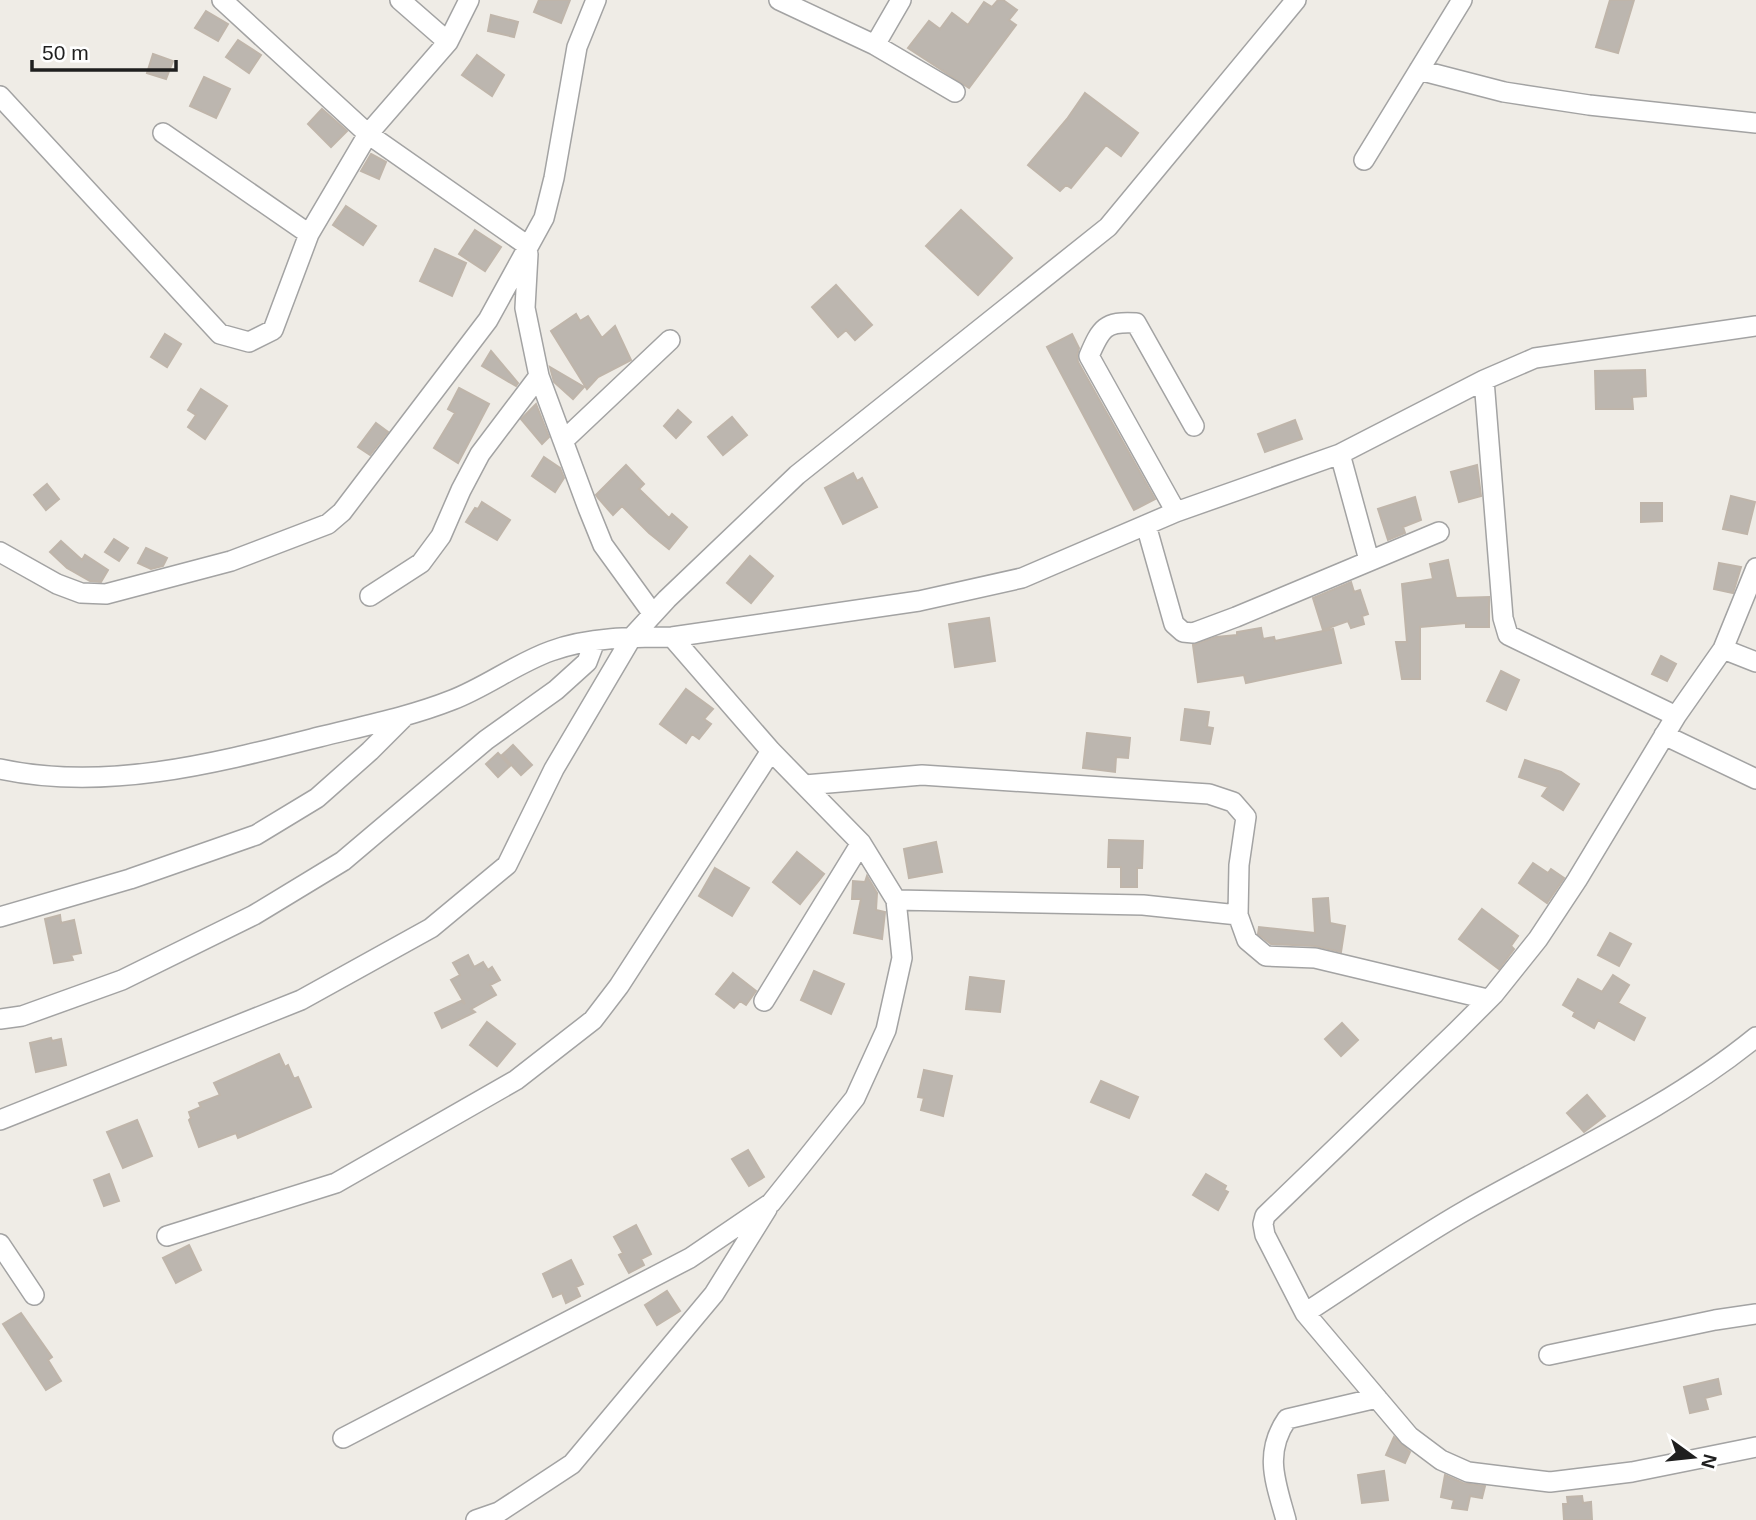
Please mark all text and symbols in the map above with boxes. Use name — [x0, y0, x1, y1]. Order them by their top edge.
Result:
scale bar — [32, 28, 175, 72]
text: 50 m — [42, 41, 89, 64]
north arrow — [1658, 1422, 1728, 1492]
text: N — [1697, 1452, 1721, 1471]

